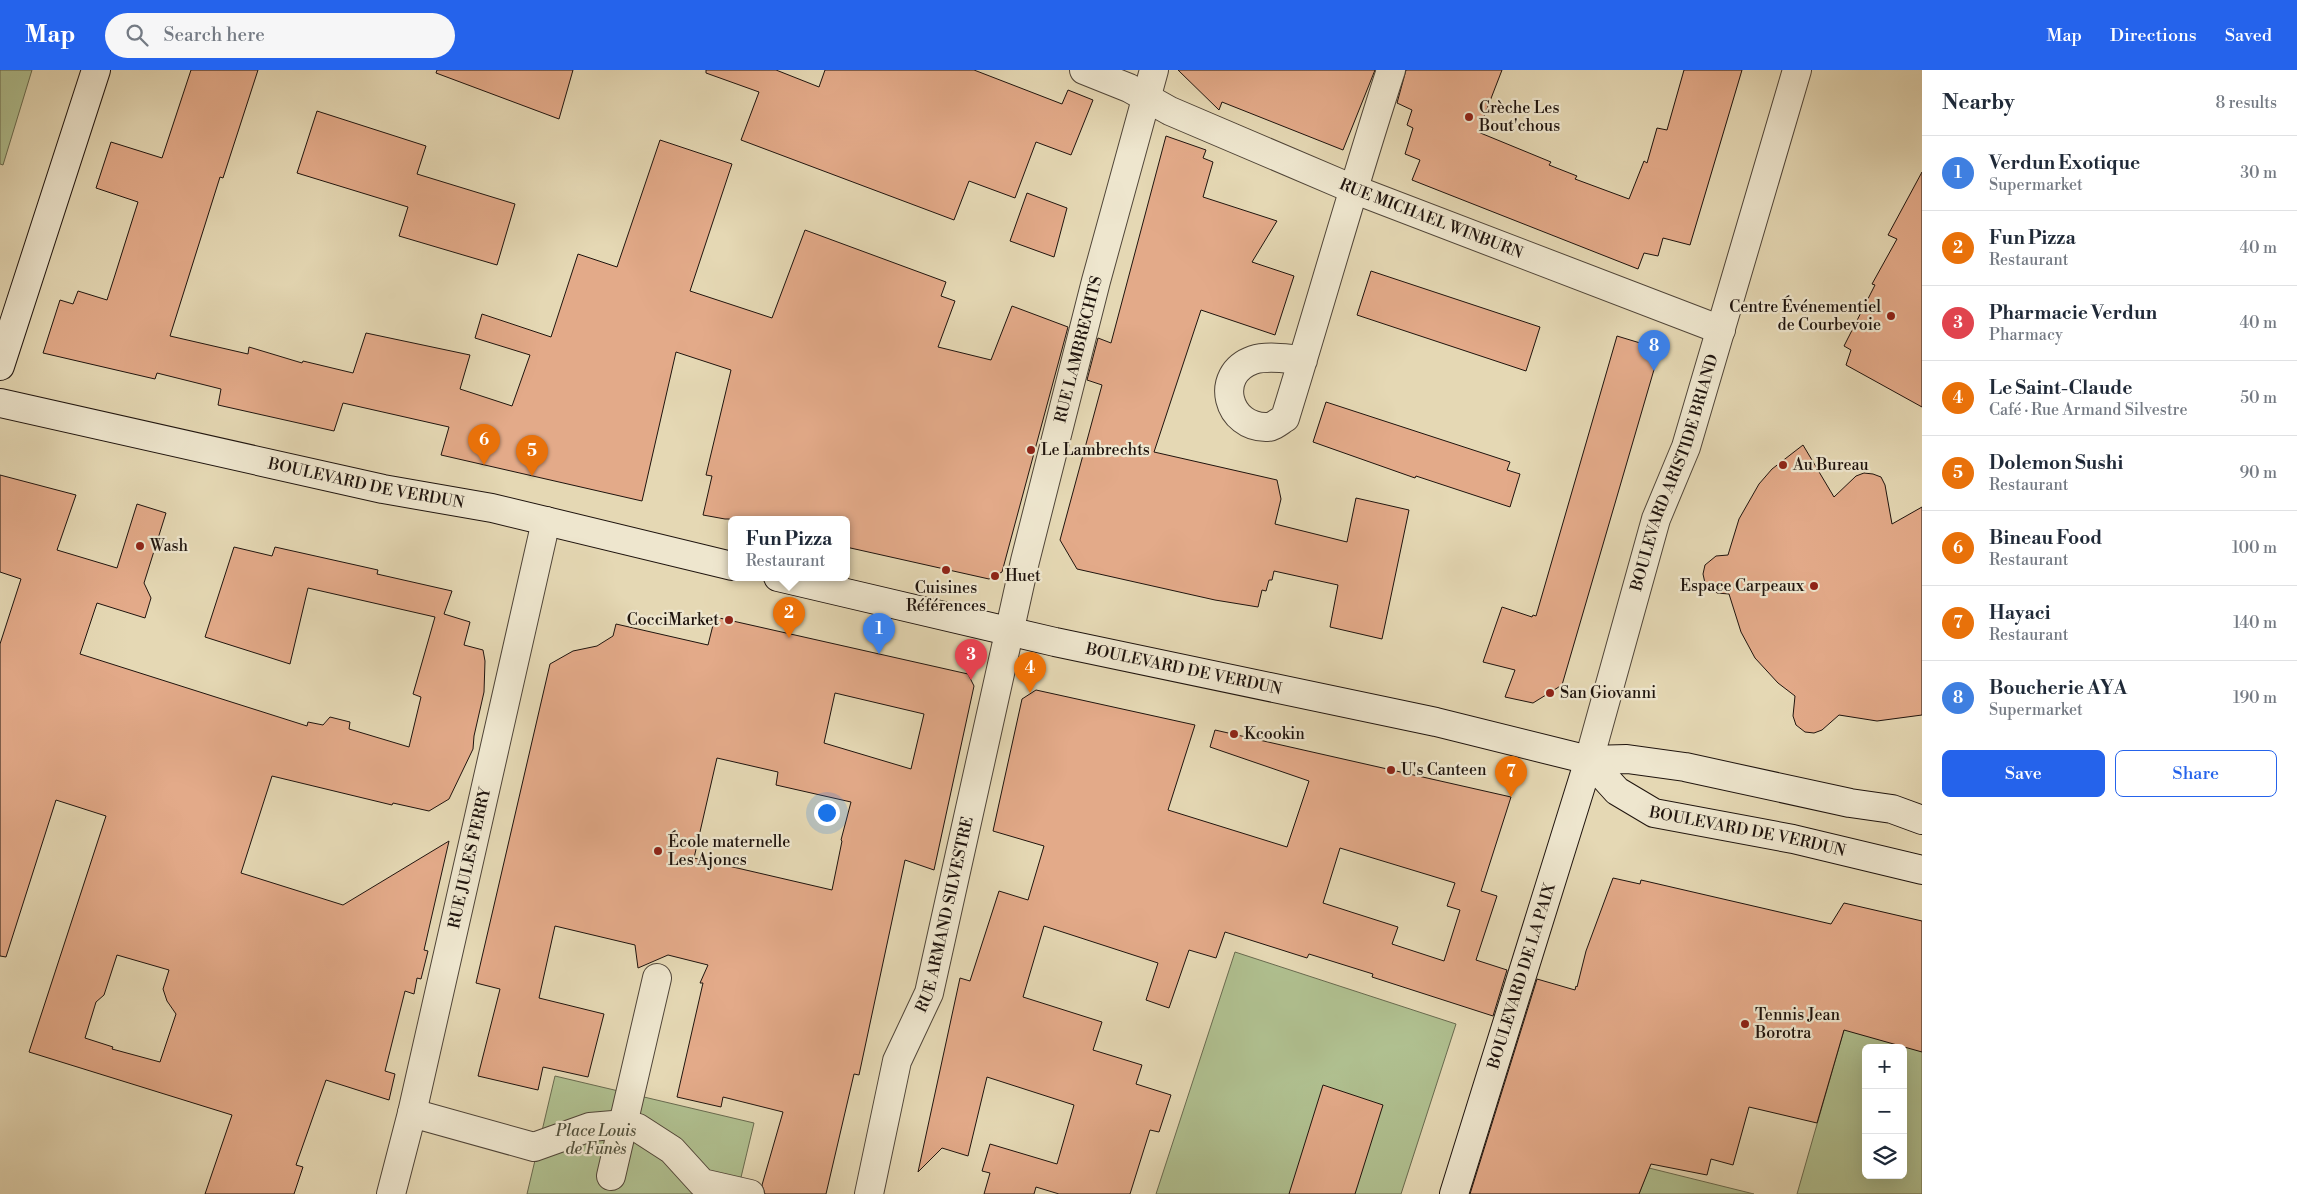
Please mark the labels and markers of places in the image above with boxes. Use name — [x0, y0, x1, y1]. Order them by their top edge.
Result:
place label: Crèche Les Bout'chous — [1478, 98, 1560, 136]
marker: Crèche Les Bout'chous — [1463, 111, 1475, 123]
place label: Centre Événementiel de Courbevoie — [1729, 295, 1881, 335]
marker: Centre Événementiel de Courbevoie — [1885, 310, 1897, 322]
pin: 8 — [1638, 330, 1670, 371]
pin: 6 — [468, 424, 500, 465]
pin: 5 — [516, 435, 548, 476]
place label: Le Lambrechts — [1041, 440, 1150, 460]
marker: Le Lambrechts — [1025, 444, 1037, 456]
place label: Au Bureau — [1792, 455, 1869, 475]
marker: Au Bureau — [1777, 459, 1789, 471]
place label: Wash — [149, 536, 189, 556]
marker: Wash — [134, 540, 146, 552]
marker: Cuisines Références — [940, 564, 952, 576]
place label: Huet — [1005, 566, 1041, 586]
marker: Huet — [989, 570, 1001, 582]
place label: Espace Carpeaux — [1680, 576, 1805, 596]
place label: Cuisines Références — [906, 578, 986, 616]
marker: Espace Carpeaux — [1808, 580, 1820, 592]
pin: 2 — [773, 597, 805, 638]
place label: CocciMarket — [627, 610, 719, 630]
pin: 1 — [863, 613, 895, 654]
marker: CocciMarket — [723, 614, 735, 626]
pin: 3 — [955, 639, 987, 680]
pin: 4 — [1014, 652, 1046, 693]
place label: San Giovanni — [1560, 683, 1656, 703]
marker: San Giovanni — [1544, 687, 1556, 699]
place label: Kcookin — [1244, 724, 1305, 744]
marker: Kcookin — [1228, 728, 1240, 740]
pin: 7 — [1495, 756, 1527, 797]
place label: U's Canteen — [1401, 760, 1487, 780]
marker: U's Canteen — [1385, 764, 1397, 776]
place label: École maternelle Les Ajoncs — [668, 830, 790, 870]
marker: École maternelle Les Ajoncs — [652, 845, 664, 857]
place label: Tennis Jean Borotra — [1754, 1005, 1841, 1043]
marker: Tennis Jean Borotra — [1739, 1018, 1751, 1030]

